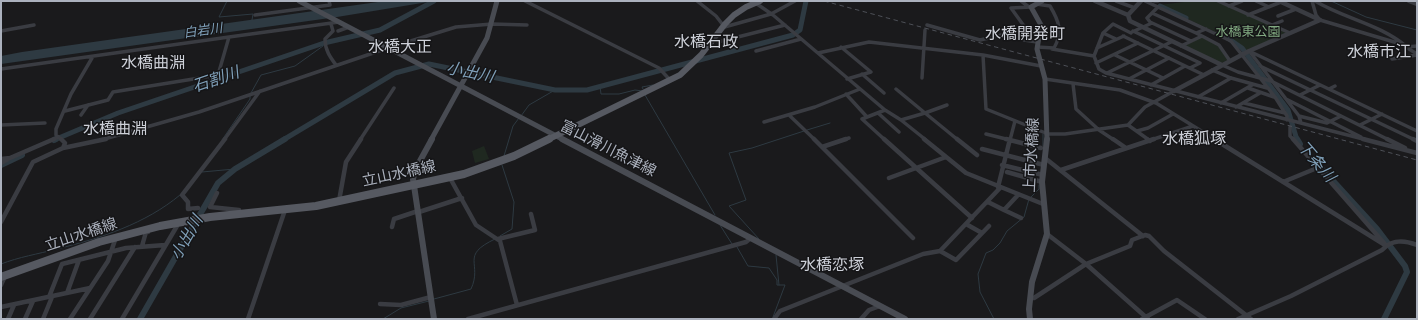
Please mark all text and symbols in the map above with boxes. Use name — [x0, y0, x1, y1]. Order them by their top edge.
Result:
water label: 白岩川 — [183, 21, 223, 41]
district label: 水橋開発町 — [985, 24, 1065, 44]
park label: 水橋東公園 — [1216, 24, 1280, 40]
district label: 水橋石政 — [674, 32, 738, 52]
district label: 水橋大正 — [368, 37, 432, 57]
district label: 水橋市江 — [1347, 42, 1411, 62]
district label: 水橋曲淵 — [121, 53, 185, 73]
water label: 小出川 — [445, 59, 495, 87]
water label: 石割川 — [190, 63, 242, 97]
street label: 富山滑川魚津線 — [557, 117, 659, 181]
street label: 上市水橋線 — [1021, 117, 1043, 193]
district label: 水橋曲淵 — [83, 119, 147, 139]
district label: 水橋狐塚 — [1162, 129, 1226, 149]
water label: 下条川 — [1293, 138, 1339, 186]
street label: 立山水橋線 — [360, 157, 438, 191]
water label: 小出川 — [167, 212, 207, 264]
street label: 立山水橋線 — [43, 215, 119, 255]
district label: 水橋恋塚 — [800, 255, 864, 275]

